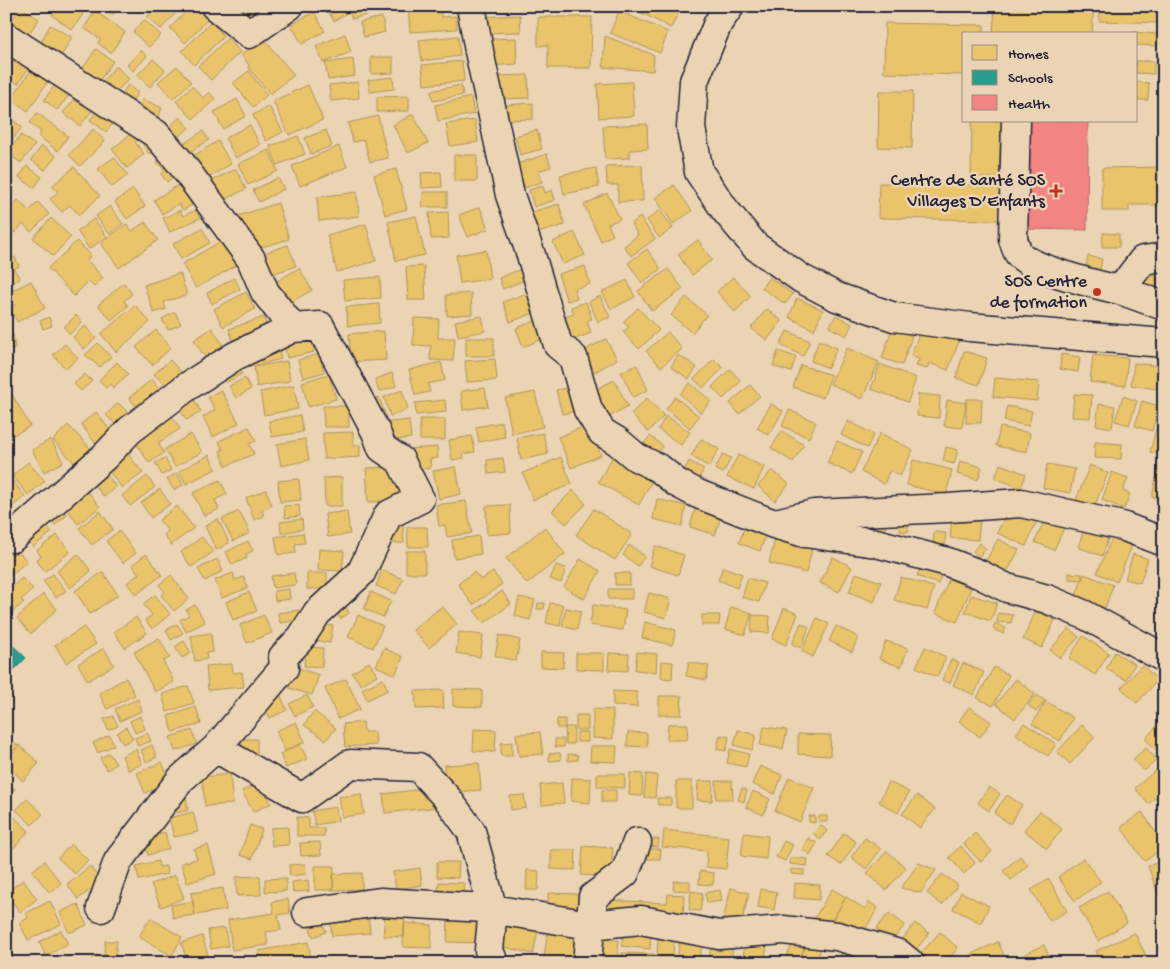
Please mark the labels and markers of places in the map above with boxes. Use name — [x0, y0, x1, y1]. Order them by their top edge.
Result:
place label: Centre de Santé SOS Villages D’Enfants — [891, 171, 1046, 213]
marker: Centre de Santé SOS Villages D’Enfants — [1049, 184, 1063, 198]
place label: SOS Centre de formation — [990, 272, 1088, 314]
marker: SOS Centre de formation — [1091, 286, 1103, 298]

